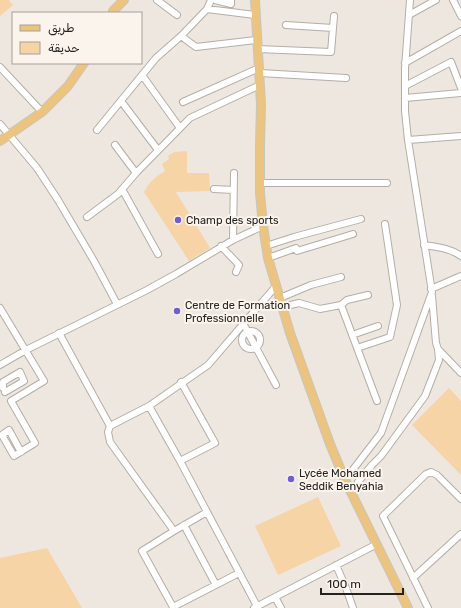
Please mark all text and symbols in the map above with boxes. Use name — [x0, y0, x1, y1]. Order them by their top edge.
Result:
legend — [12, 12, 142, 64]
text: طريق — [48, 21, 74, 36]
text: حديقة — [48, 41, 80, 55]
place label: Champ des sports — [186, 214, 279, 227]
marker: Champ des sports — [173, 215, 183, 225]
place label: Centre de Formation Professionnelle — [185, 299, 290, 325]
marker: Centre de Formation Professionnelle — [172, 306, 182, 316]
place label: Lycée Mohamed Seddik Benyahia — [299, 467, 383, 493]
marker: Lycée Mohamed Seddik Benyahia — [286, 474, 296, 484]
scale bar — [321, 570, 403, 596]
text: 100 m — [327, 577, 361, 591]

